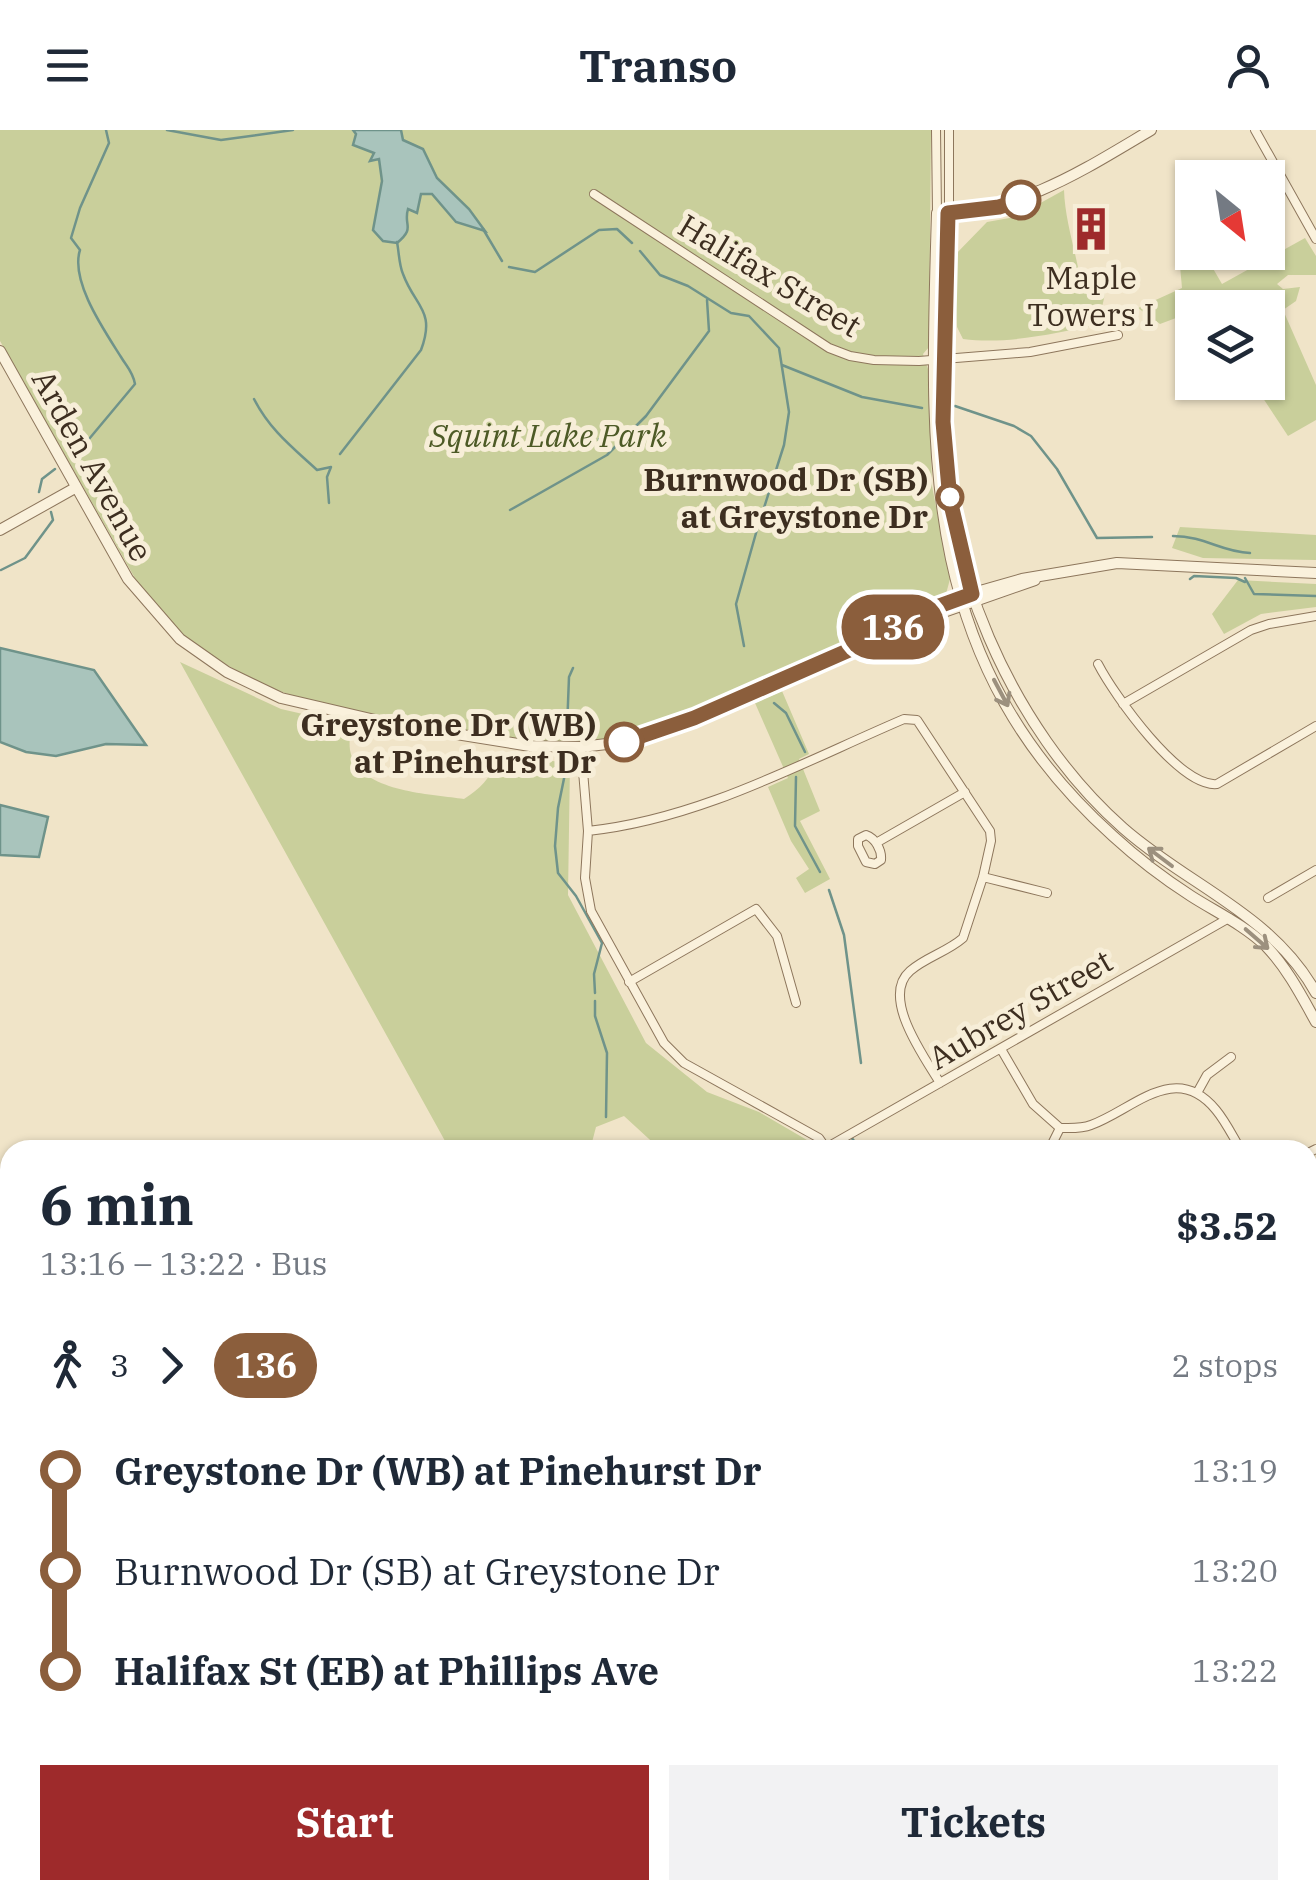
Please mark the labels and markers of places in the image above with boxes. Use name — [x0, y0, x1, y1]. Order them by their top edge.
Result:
unlabelled marker — [1002, 181, 1040, 219]
building icon: Maple Towers I — [1067, 205, 1115, 253]
place label: Maple Towers I — [1027, 256, 1155, 335]
place label: Burnwood Dr (SB) at Greystone Dr — [643, 458, 928, 537]
marker: Burnwood Dr (SB) at Greystone Dr — [937, 484, 963, 510]
place label: Greystone Dr (WB) at Pinehurst Dr — [300, 703, 596, 782]
marker: Greystone Dr (WB) at Pinehurst Dr — [605, 723, 643, 761]

